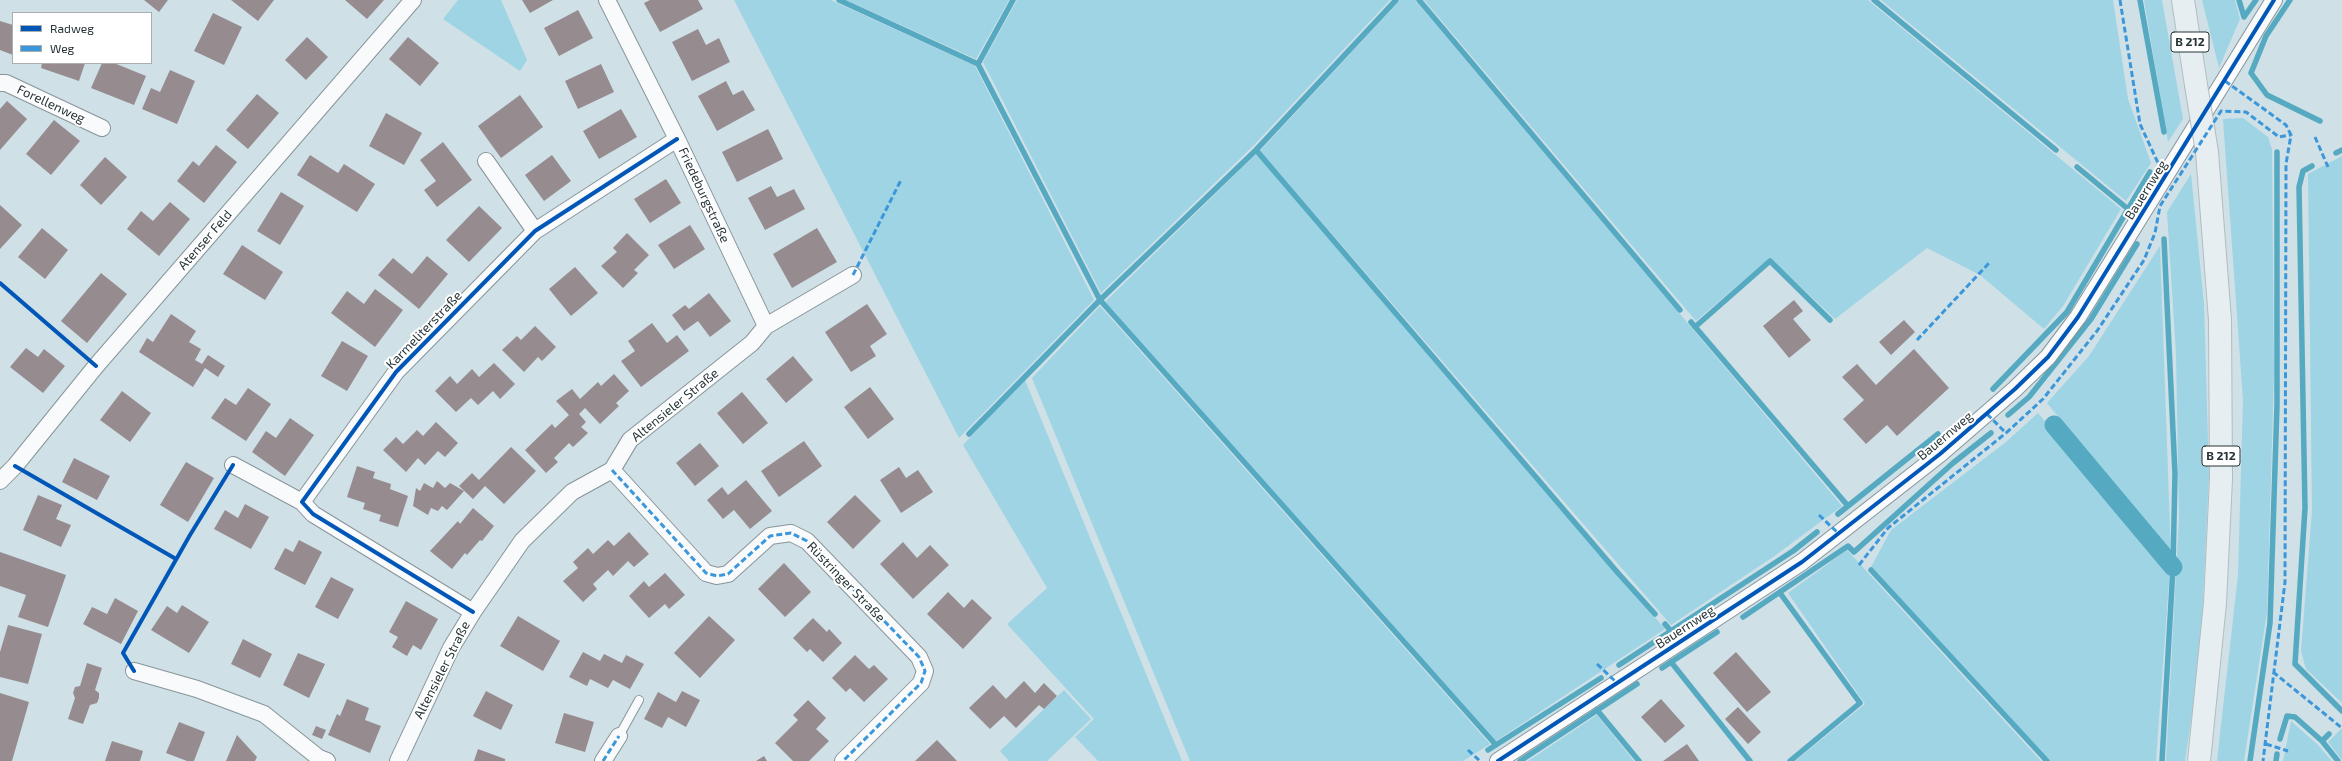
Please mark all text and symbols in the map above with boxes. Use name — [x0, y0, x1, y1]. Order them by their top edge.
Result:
legend — [12, 12, 152, 64]
text: Radweg — [50, 21, 94, 35]
road number: B 212 — [2171, 32, 2209, 52]
text: Weg — [50, 41, 74, 55]
street label: Forellenweg — [14, 81, 88, 127]
street label: Friedeburgstraße — [675, 145, 733, 245]
street label: Bauernweg — [2122, 157, 2170, 223]
street label: Atenser Feld — [175, 207, 235, 273]
street label: Karmeliterstraße — [383, 288, 465, 372]
street label: Altensieler Straße — [628, 365, 722, 445]
street label: Bauernweg — [1914, 408, 1976, 464]
road number: B 212 — [2202, 446, 2240, 466]
street label: Rüstringer Straße — [804, 539, 888, 625]
street label: Bauernweg — [1653, 602, 1717, 652]
street label: Altensieler Straße — [411, 619, 473, 721]

